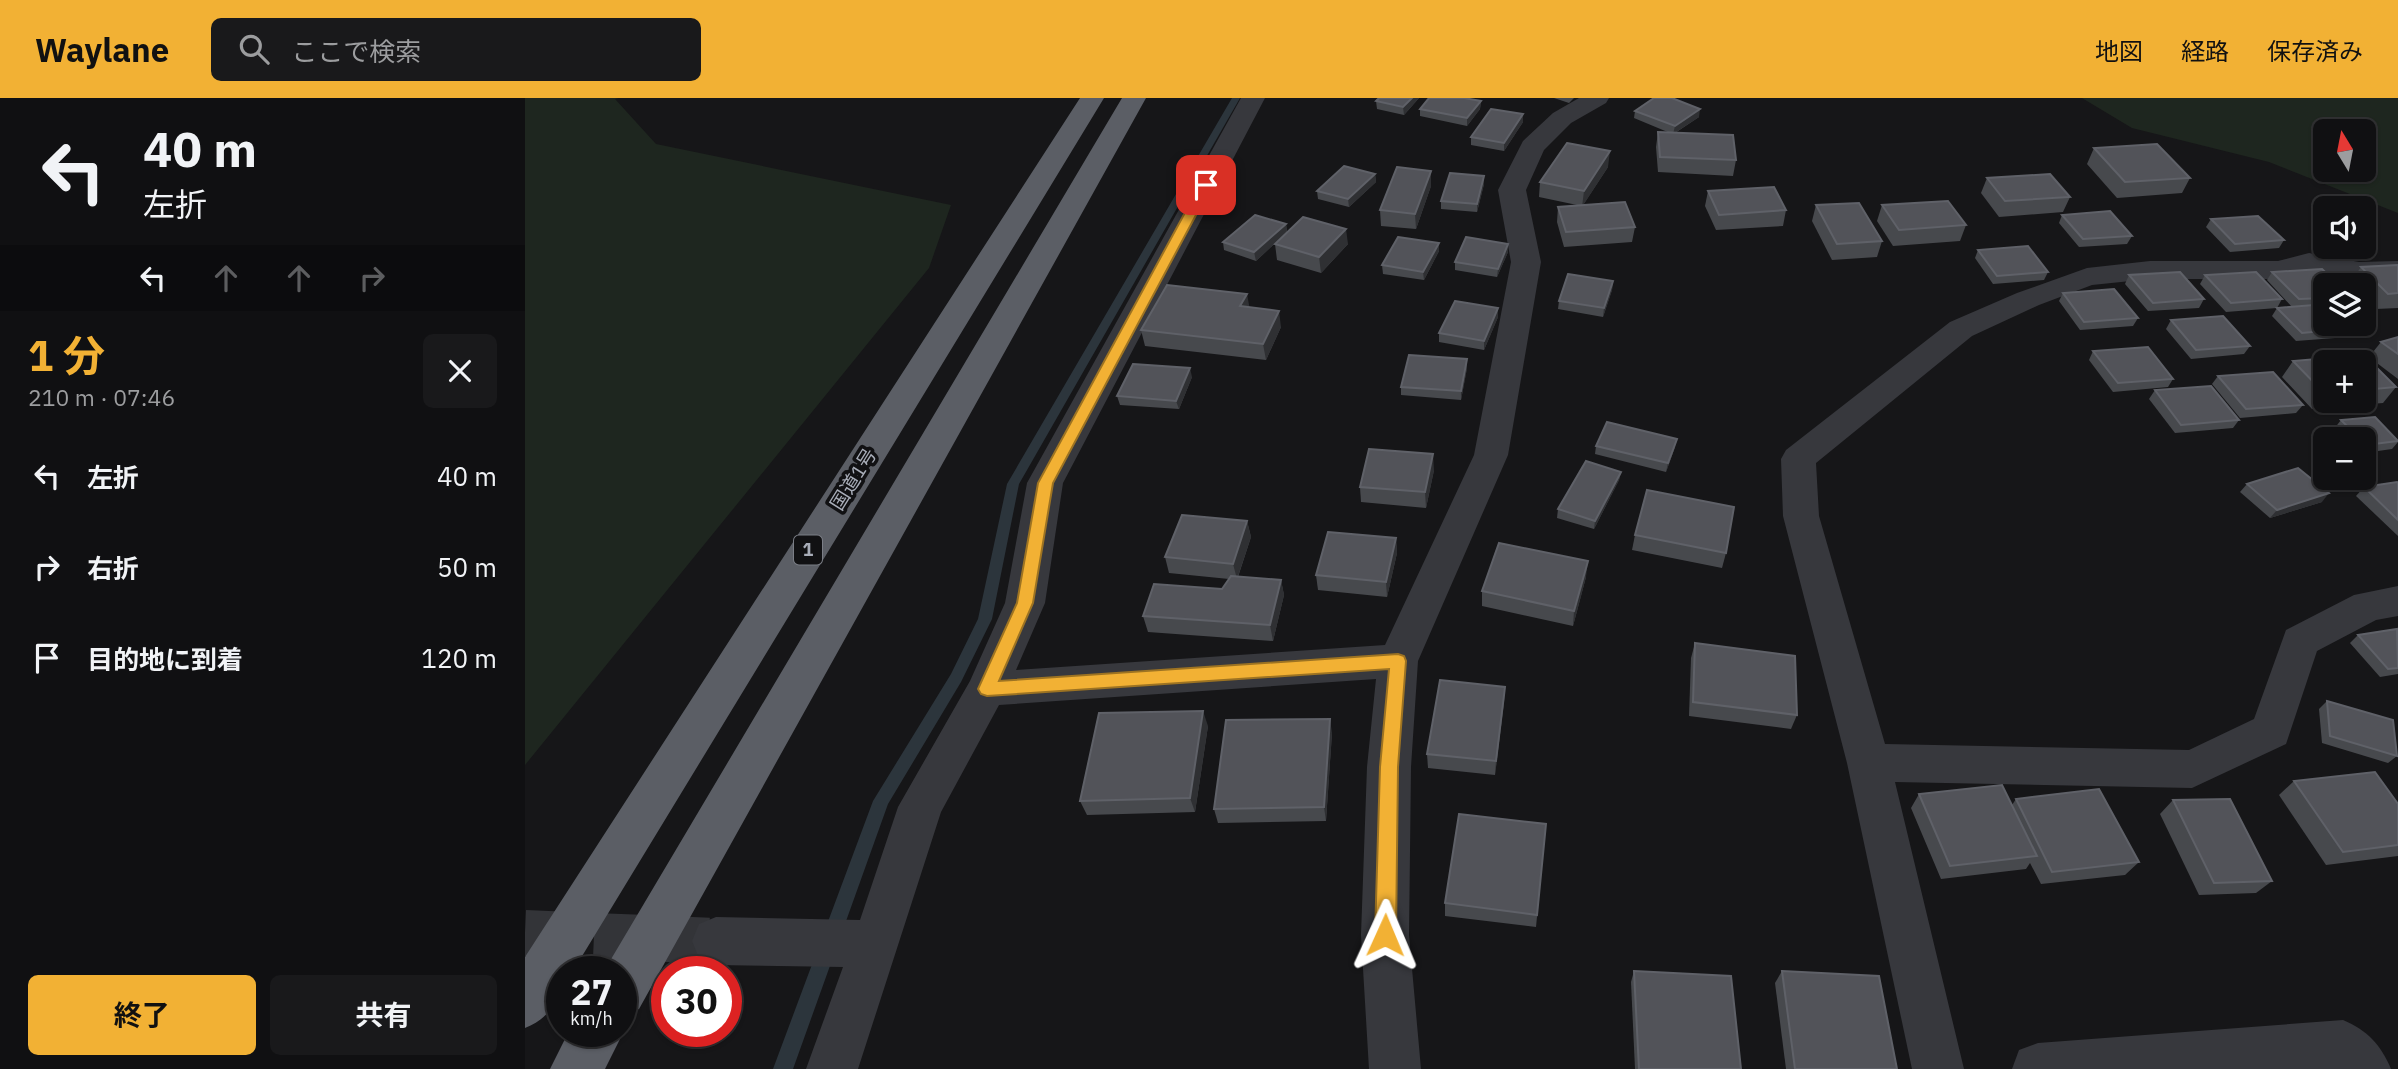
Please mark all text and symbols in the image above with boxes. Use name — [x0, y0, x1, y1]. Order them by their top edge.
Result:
search box — [211, 18, 701, 81]
text: Waylane — [35, 28, 169, 71]
icon: search — [235, 30, 273, 68]
text: ここで検索 — [291, 34, 421, 68]
text: 地図 — [2095, 35, 2143, 67]
text: 経路 — [2181, 35, 2229, 67]
text: 保存済み — [2267, 35, 2363, 67]
text: 40 m — [143, 117, 257, 180]
north arrow — [2313, 119, 2377, 182]
map controls — [2313, 119, 2376, 490]
icon: left — [28, 126, 119, 217]
pin — [1176, 155, 1236, 215]
icon: arrive — [1187, 166, 1225, 204]
text: 左折 — [143, 183, 207, 225]
button: sound — [2313, 196, 2376, 259]
icon: left — [134, 259, 172, 297]
icon: ahead — [207, 259, 245, 297]
icon: ahead — [280, 259, 318, 297]
icon: right — [353, 259, 391, 297]
button: layers — [2313, 273, 2376, 336]
text: 1 分 — [28, 328, 105, 383]
button: close — [423, 334, 497, 408]
button: + — [2313, 350, 2376, 413]
text: 210 m · 07:46 — [28, 382, 175, 412]
button: − — [2313, 427, 2376, 490]
street label: 国道1号 — [825, 444, 881, 514]
icon: left — [28, 457, 66, 495]
text: 40 m — [437, 459, 497, 493]
text: 左折 — [87, 460, 139, 494]
road number: 1 — [794, 536, 822, 564]
icon: right — [28, 548, 66, 586]
text: 50 m — [437, 550, 497, 584]
text: 右折 — [87, 551, 139, 585]
icon: arrive — [28, 639, 66, 677]
text: 120 m — [421, 641, 497, 675]
text: 目的地に到着 — [87, 642, 243, 676]
position arrow — [1348, 898, 1422, 972]
speed limit sign: 30 — [651, 956, 742, 1047]
text: 27 — [570, 969, 613, 1015]
button: 終了 — [28, 975, 256, 1055]
button: 共有 — [270, 975, 497, 1055]
text: km/h — [570, 1007, 613, 1030]

